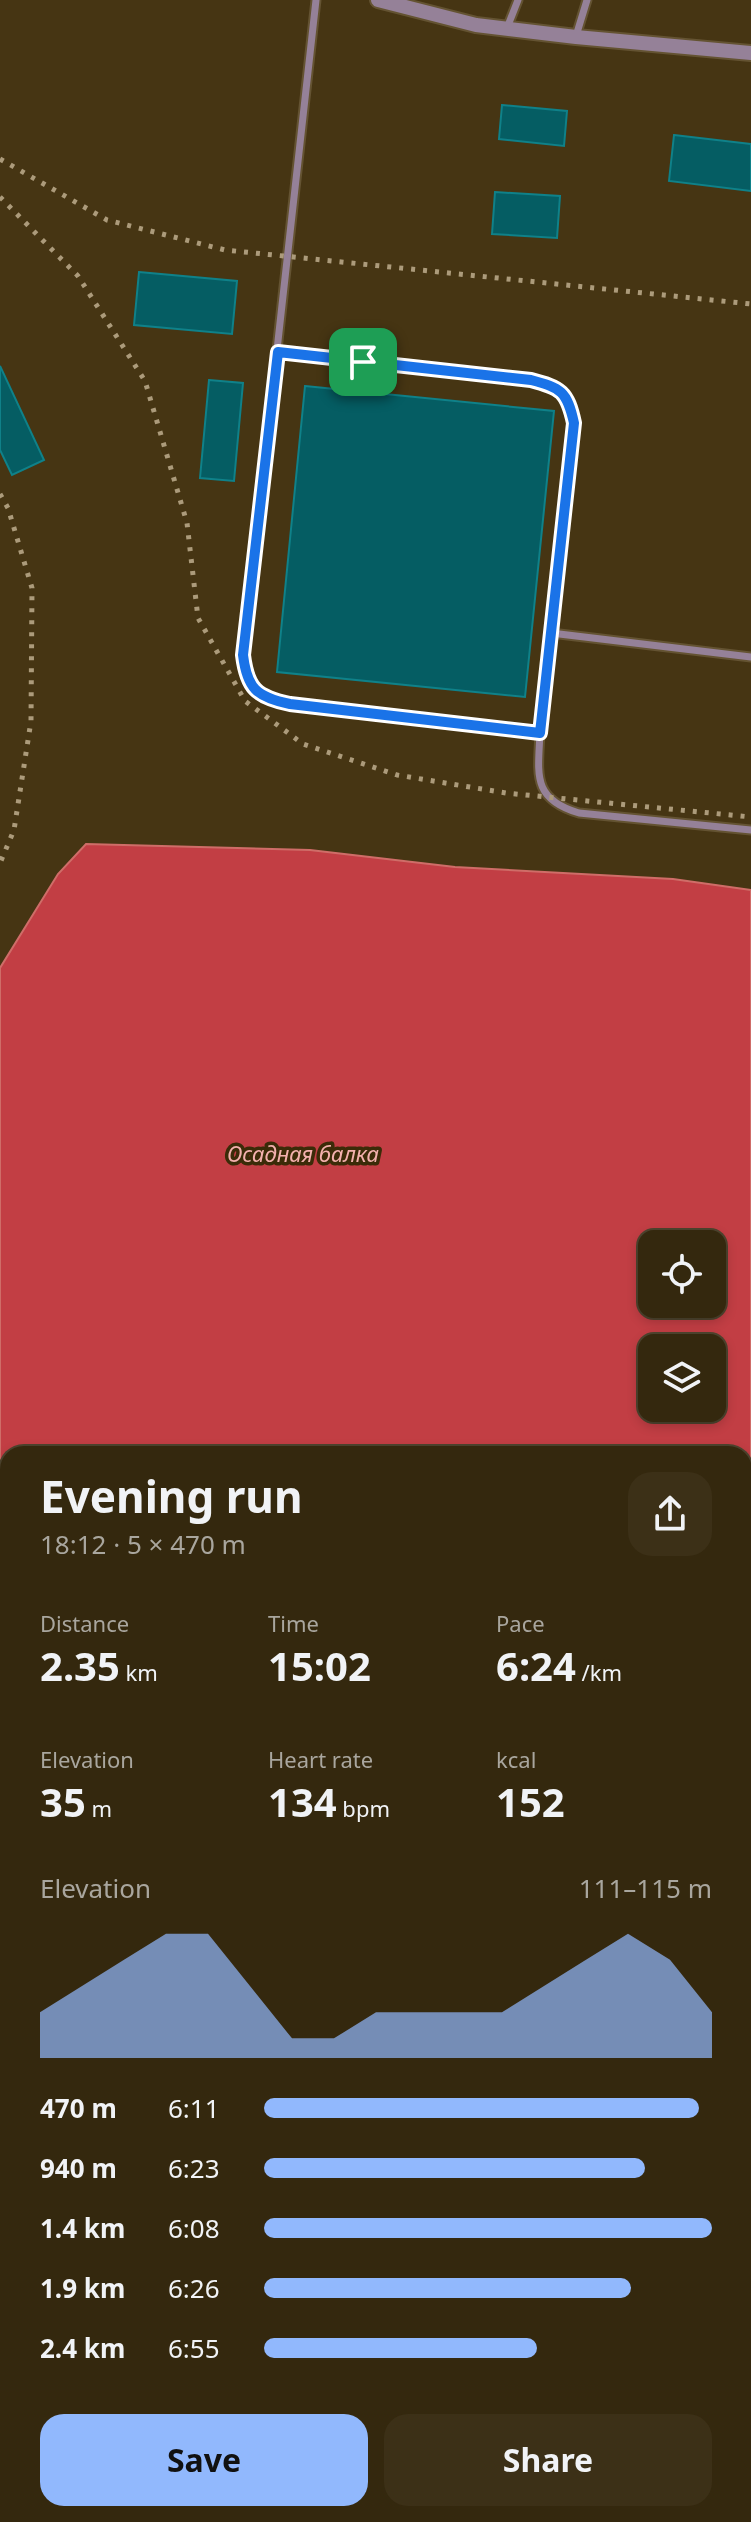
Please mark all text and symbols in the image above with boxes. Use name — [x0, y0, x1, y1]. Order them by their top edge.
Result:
pin — [329, 328, 397, 396]
icon: arrive — [341, 340, 385, 384]
water label: Осадная балка — [227, 1138, 379, 1168]
map controls — [638, 1230, 726, 1422]
button: locate — [638, 1230, 726, 1318]
button: layers — [638, 1334, 726, 1422]
text: Evening run — [40, 1466, 303, 1526]
button: share — [628, 1472, 712, 1556]
text: 18:12 · 5 × 470 m — [40, 1526, 246, 1562]
text: Distance — [40, 1608, 129, 1638]
text: Time — [268, 1608, 319, 1638]
text: Pace — [496, 1608, 545, 1638]
text: 2.35 — [40, 1638, 120, 1693]
text: 15:02 — [268, 1638, 371, 1693]
text: 6:24 — [496, 1638, 576, 1693]
text: km — [120, 1657, 158, 1687]
text: /km — [576, 1657, 622, 1687]
text: Elevation — [40, 1744, 134, 1774]
text: Heart rate — [268, 1744, 373, 1774]
text: kcal — [496, 1744, 536, 1774]
text: 35 — [40, 1774, 86, 1829]
text: 134 — [268, 1774, 337, 1829]
text: 152 — [496, 1774, 565, 1829]
text: m — [86, 1793, 112, 1823]
text: bpm — [337, 1793, 390, 1823]
text: Elevation — [40, 1870, 151, 1906]
text: 111–115 m — [579, 1870, 712, 1906]
text: 470 m — [40, 2090, 117, 2126]
text: 6:11 — [168, 2090, 220, 2126]
text: 940 m — [40, 2150, 117, 2186]
text: 6:23 — [168, 2150, 220, 2186]
text: 1.4 km — [40, 2210, 125, 2246]
text: 6:08 — [168, 2210, 220, 2246]
text: 1.9 km — [40, 2270, 125, 2306]
text: 6:26 — [168, 2270, 220, 2306]
text: 2.4 km — [40, 2330, 125, 2366]
text: 6:55 — [168, 2330, 220, 2366]
button: Save — [40, 2414, 368, 2506]
button: Share — [384, 2414, 712, 2506]

